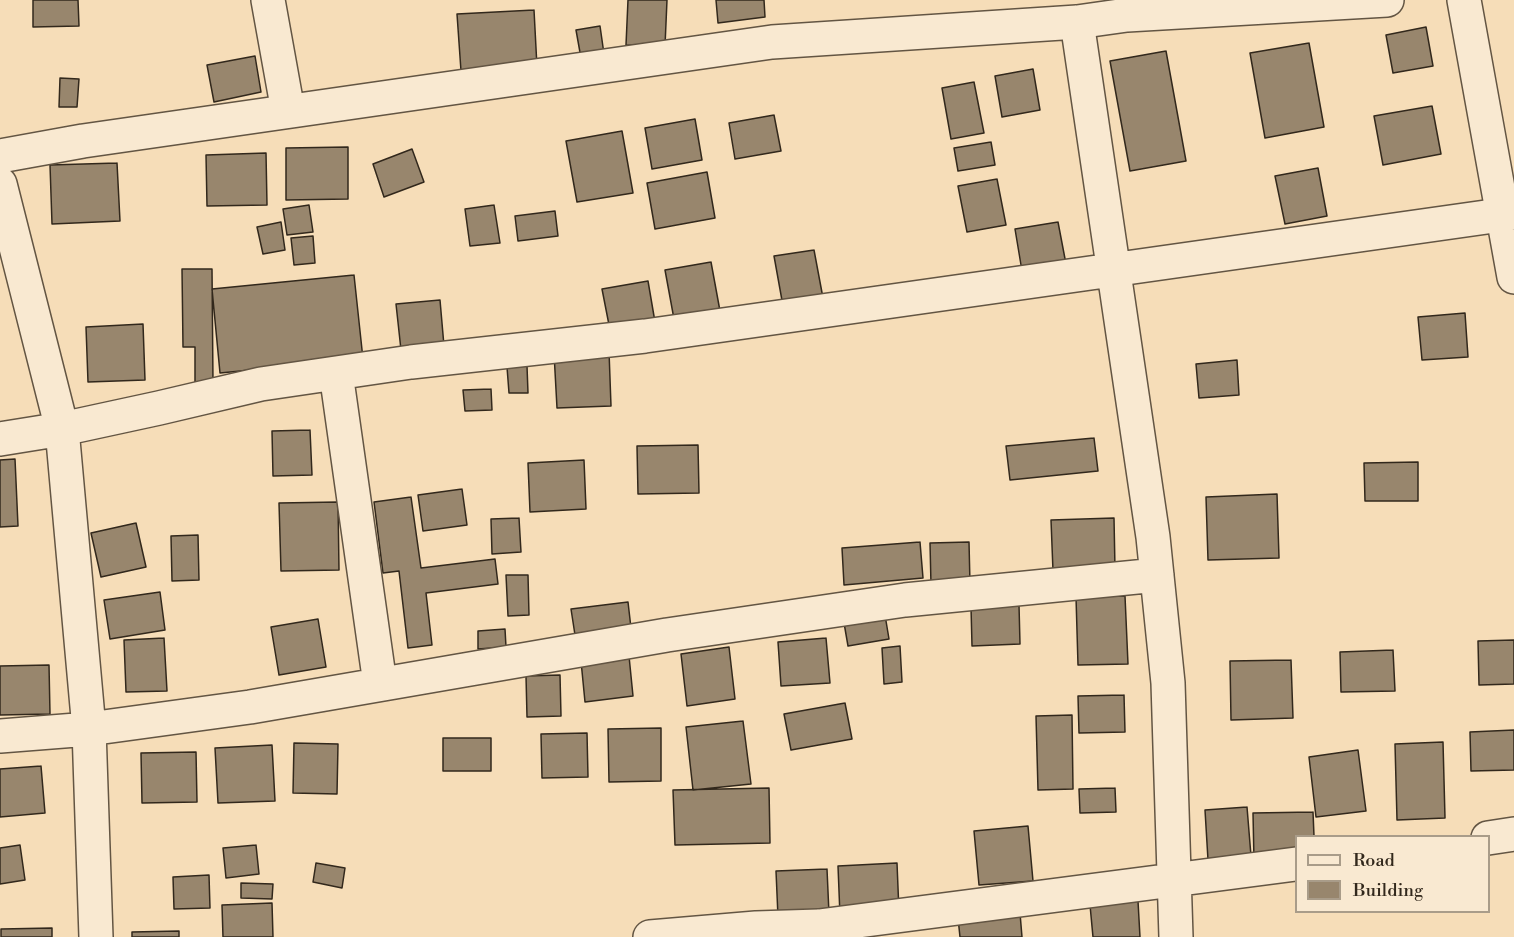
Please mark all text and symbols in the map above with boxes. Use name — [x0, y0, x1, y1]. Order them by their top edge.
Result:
legend — [1295, 835, 1490, 913]
text: Road — [1353, 849, 1395, 872]
text: Building — [1353, 879, 1423, 902]

